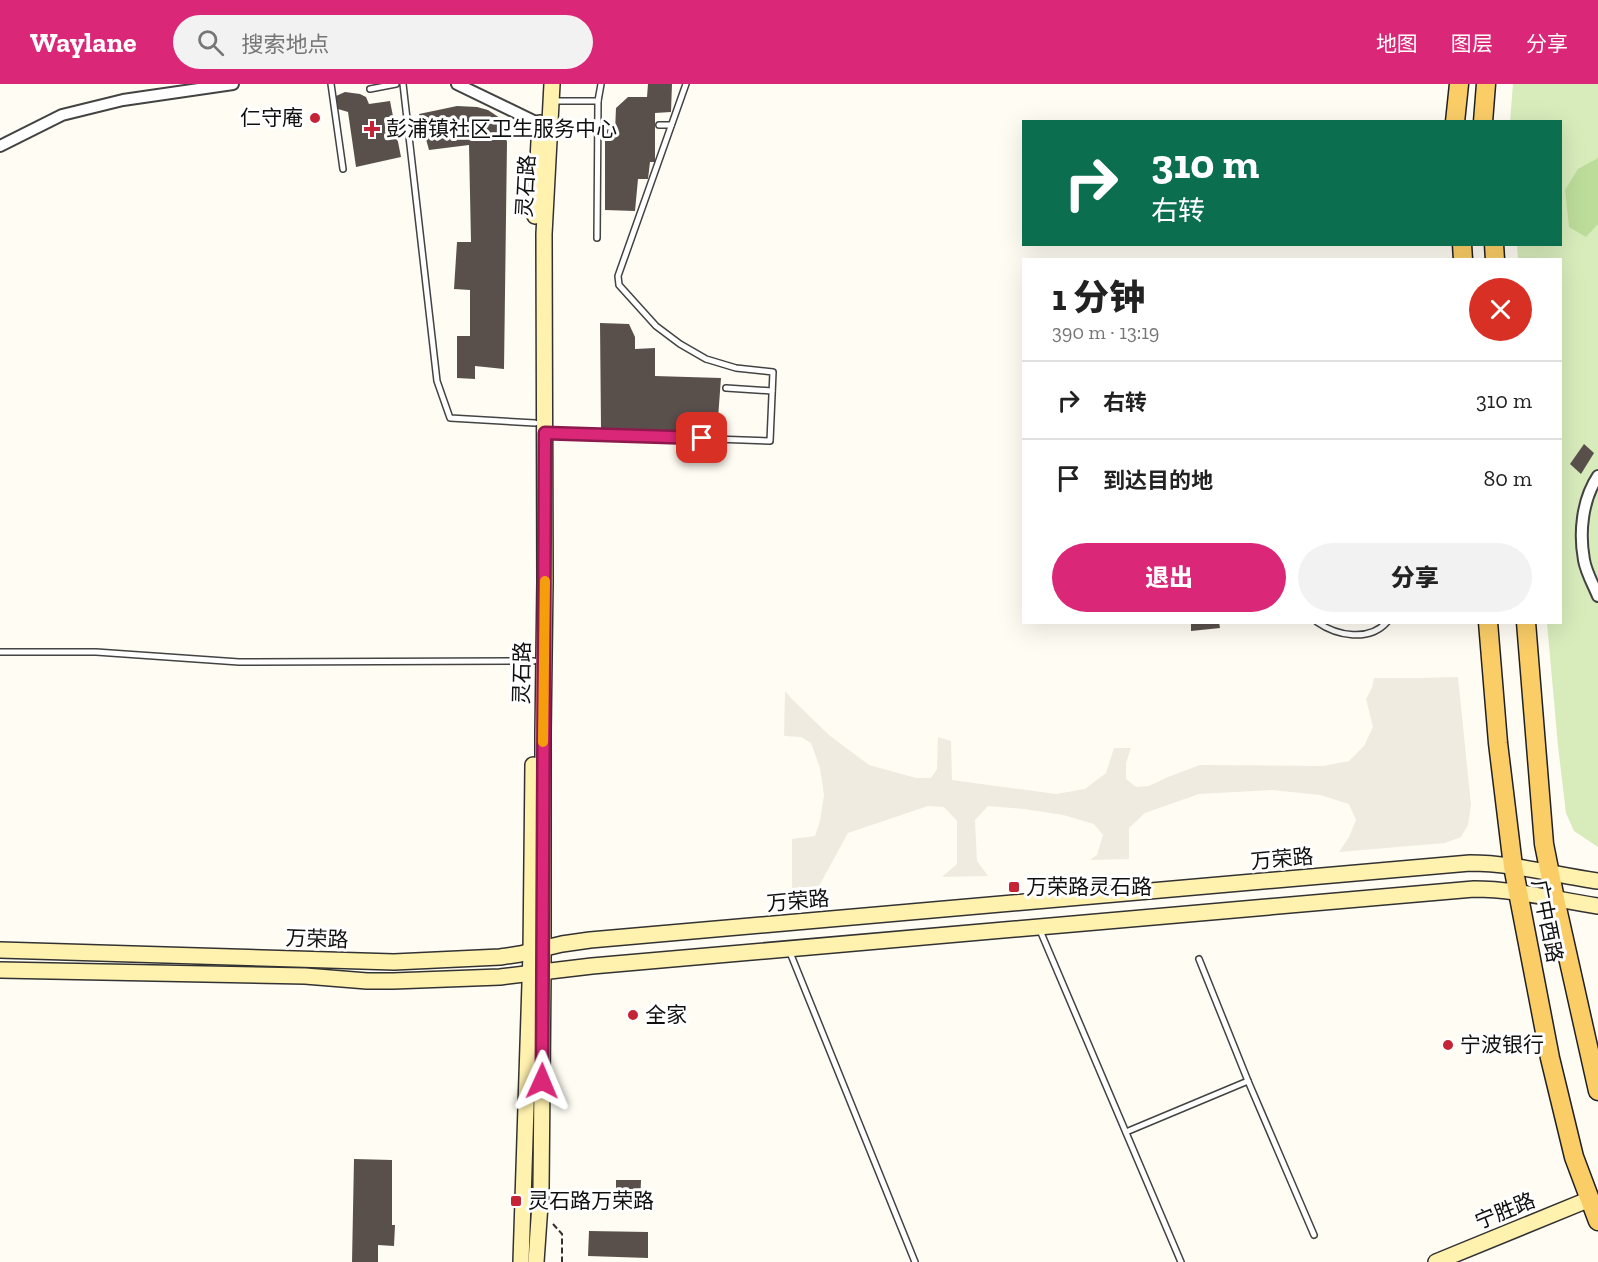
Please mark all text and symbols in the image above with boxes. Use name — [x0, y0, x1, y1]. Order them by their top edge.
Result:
search box — [173, 15, 593, 69]
text: Waylane — [30, 26, 137, 59]
icon: search — [194, 26, 227, 59]
text: 搜索地点 — [242, 31, 330, 58]
text: 地图 — [1376, 31, 1418, 56]
text: 图层 — [1451, 31, 1493, 56]
text: 分享 — [1526, 31, 1568, 56]
place label: 仁守庵 — [240, 105, 303, 130]
marker: 仁守庵 — [308, 111, 322, 125]
place label: 彭浦镇社区卫生服务中心 — [386, 116, 617, 141]
marker: 彭浦镇社区卫生服务中心 — [363, 120, 381, 138]
text: 310 m — [1151, 138, 1259, 189]
icon: right — [1052, 144, 1130, 222]
street label: 灵石路 — [511, 154, 540, 218]
text: 右转 — [1151, 195, 1205, 227]
text: 1 分钟 — [1052, 276, 1145, 319]
button: close — [1469, 278, 1532, 341]
text: 390 m · 13:19 — [1052, 320, 1159, 344]
icon: right — [1052, 384, 1085, 417]
text: 310 m — [1476, 387, 1532, 414]
text: 右转 — [1103, 389, 1147, 416]
pin — [676, 412, 727, 463]
icon: arrive — [685, 421, 718, 454]
icon: arrive — [1052, 462, 1085, 495]
text: 80 m — [1484, 465, 1532, 492]
text: 到达目的地 — [1103, 467, 1213, 494]
button: 退出 — [1052, 543, 1286, 612]
button: 分享 — [1298, 543, 1532, 612]
street label: 灵石路 — [508, 641, 535, 705]
street label: 万荣路 — [1249, 843, 1314, 874]
place label: 万荣路灵石路 — [1026, 874, 1152, 899]
street label: 广中西路 — [1527, 877, 1568, 965]
marker: 万荣路灵石路 — [1007, 880, 1021, 894]
street label: 万荣路 — [765, 885, 830, 916]
street label: 万荣路 — [285, 925, 349, 952]
place label: 全家 — [645, 1002, 687, 1027]
marker: 全家 — [626, 1008, 640, 1022]
place label: 宁波银行 — [1460, 1032, 1544, 1057]
marker: 宁波银行 — [1441, 1038, 1455, 1052]
position arrow — [510, 1049, 574, 1113]
street label: 宁胜路 — [1471, 1187, 1539, 1234]
place label: 灵石路万荣路 — [528, 1188, 654, 1213]
marker: 灵石路万荣路 — [509, 1194, 523, 1208]

